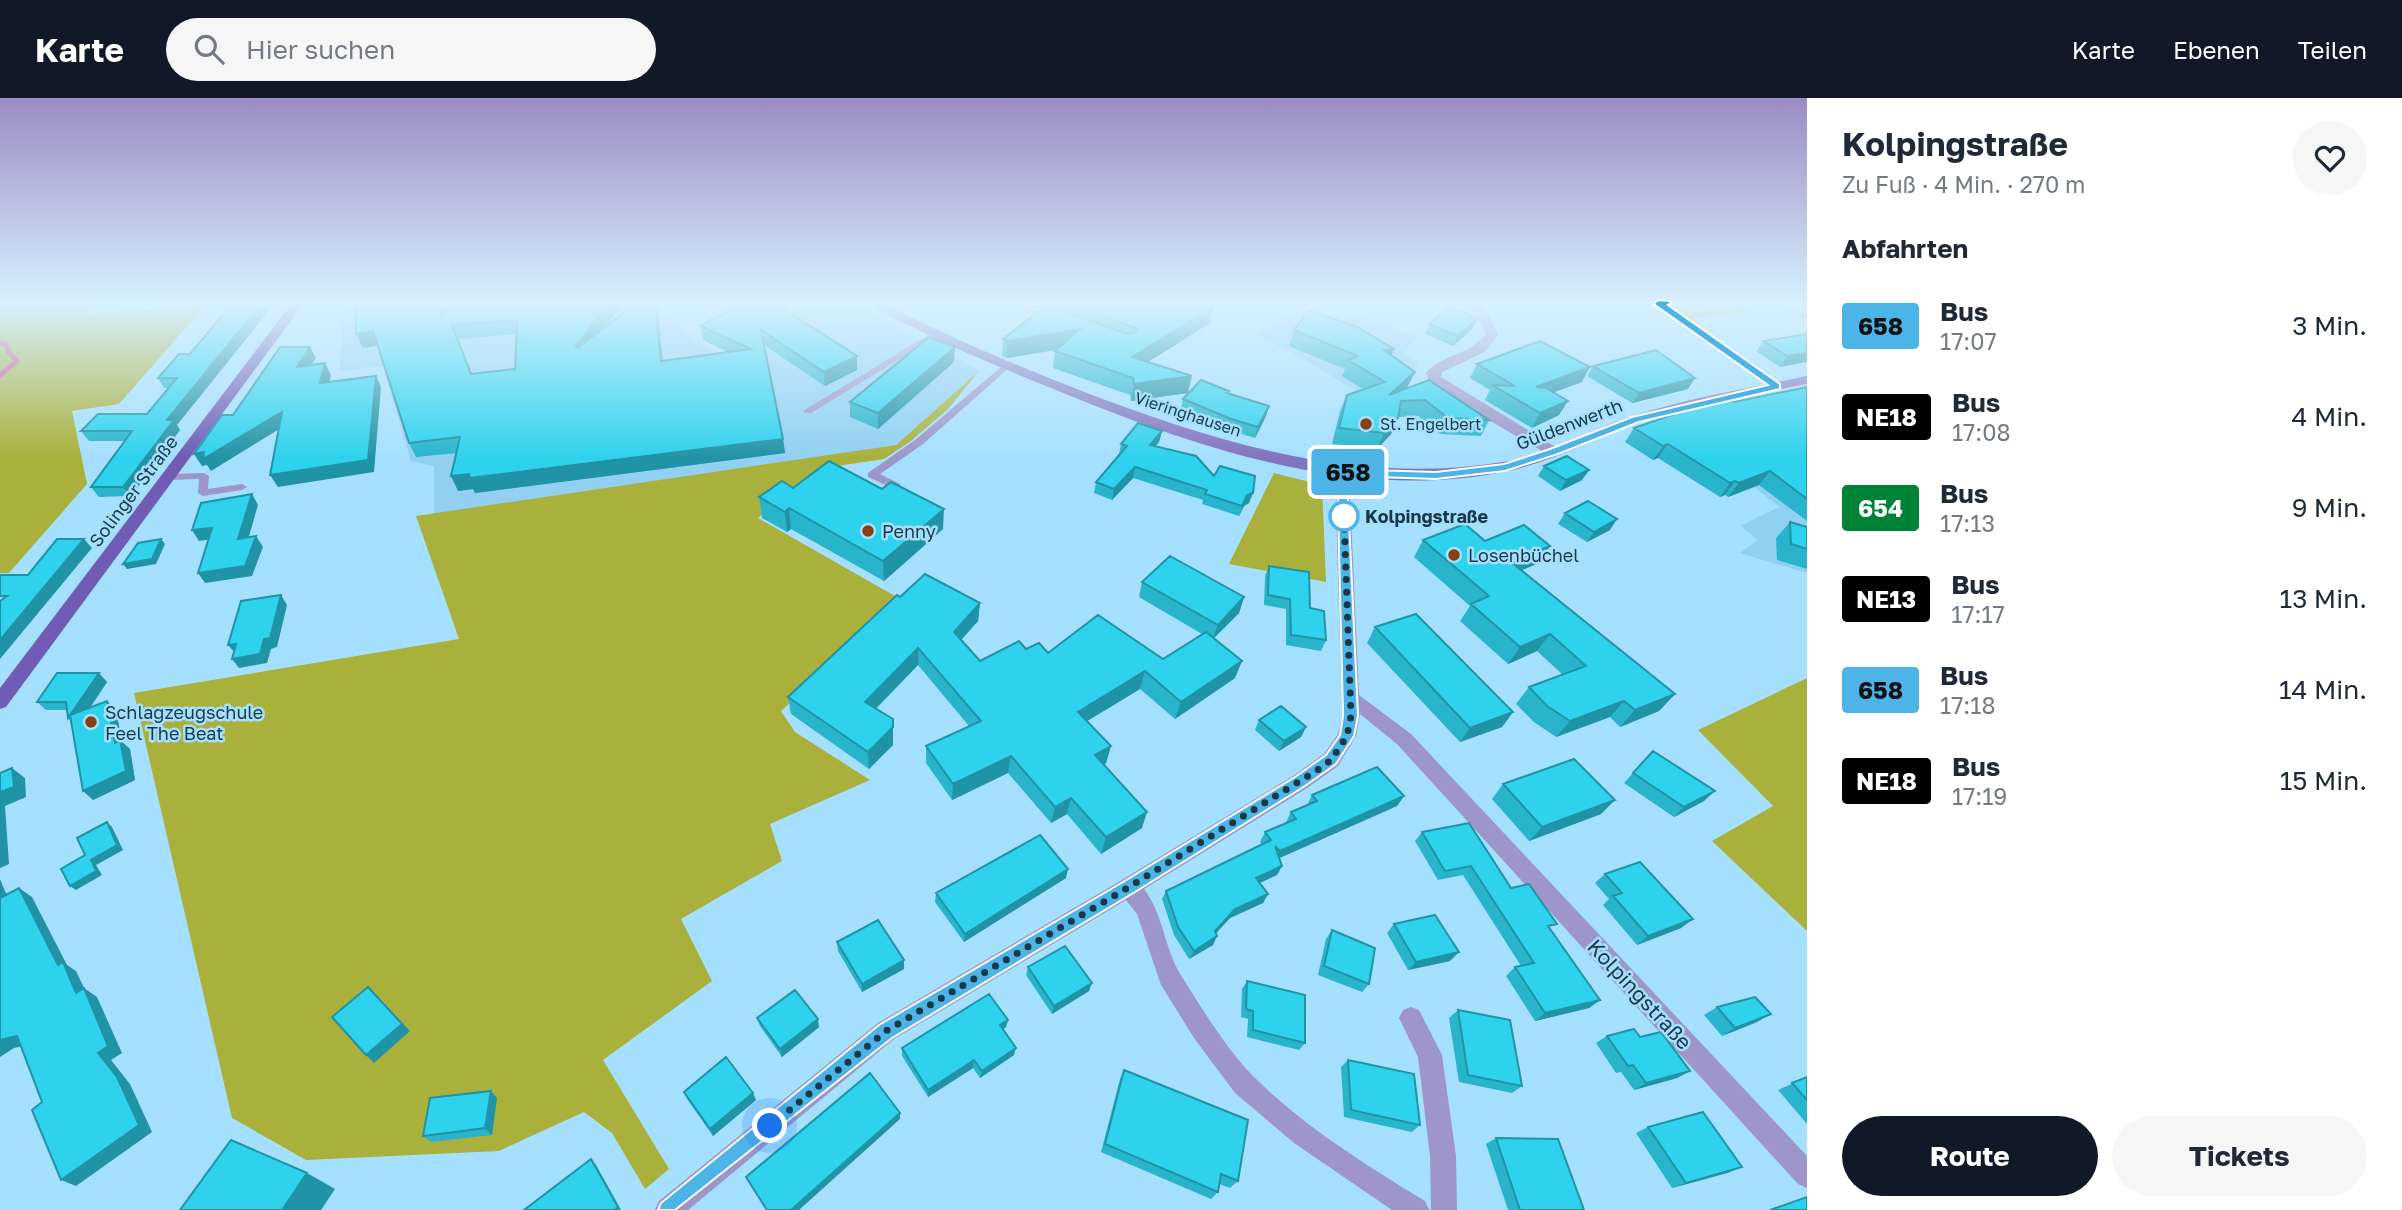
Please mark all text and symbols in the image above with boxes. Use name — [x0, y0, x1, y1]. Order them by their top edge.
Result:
search box — [166, 18, 656, 81]
text: Karte — [35, 30, 124, 69]
icon: search — [190, 30, 228, 68]
text: Hier suchen — [246, 34, 395, 65]
text: Karte — [2072, 35, 2135, 64]
text: Ebenen — [2173, 35, 2260, 64]
text: Teilen — [2298, 35, 2367, 64]
button: heart — [2293, 121, 2367, 195]
text: Kolpingstraße — [1842, 124, 2068, 163]
text: Zu Fuß · 4 Min. · 270 m — [1842, 170, 2085, 198]
text: Abfahrten — [1842, 233, 1968, 264]
text: Bus — [1940, 296, 1988, 327]
text: 3 Min. — [2292, 310, 2367, 341]
text: 658 — [1858, 311, 1903, 340]
text: 17:07 — [1940, 327, 1997, 355]
street label: Vieringhausen — [1132, 387, 1244, 441]
text: Bus — [1952, 387, 2000, 418]
street label: Güldenwerth — [1513, 394, 1625, 454]
text: 4 Min. — [2292, 401, 2367, 432]
text: NE18 — [1856, 402, 1917, 431]
place label: St. Engelbert — [1380, 414, 1482, 434]
marker: St. Engelbert — [1358, 416, 1374, 432]
text: 17:08 — [1952, 418, 2010, 446]
street label: Solinger Straße — [84, 431, 182, 551]
line badge: 658 — [1308, 449, 1388, 495]
text: 658 — [1325, 457, 1371, 486]
text: Bus — [1940, 478, 1988, 509]
text: 9 Min. — [2292, 492, 2367, 523]
text: 654 — [1858, 493, 1903, 522]
marker: Kolpingstraße — [1329, 501, 1359, 531]
place label: Kolpingstraße — [1365, 505, 1489, 527]
text: 17:13 — [1940, 509, 1995, 537]
place label: Penny — [882, 520, 936, 542]
marker: Penny — [860, 523, 876, 539]
place label: Losenbüchel — [1468, 544, 1579, 566]
marker: Losenbüchel — [1446, 547, 1462, 563]
text: Bus — [1951, 569, 2000, 600]
text: 13 Min. — [2280, 583, 2367, 614]
text: NE13 — [1856, 584, 1916, 613]
text: 17:17 — [1951, 600, 2005, 628]
text: Bus — [1940, 660, 1988, 691]
text: 14 Min. — [2279, 674, 2367, 705]
text: 658 — [1858, 675, 1903, 704]
text: 17:18 — [1940, 691, 1995, 719]
place label: Schlagzeugschule Feel The Beat — [105, 701, 263, 744]
marker: Schlagzeugschule Feel The Beat — [83, 714, 99, 730]
text: Bus — [1952, 751, 2000, 782]
text: 15 Min. — [2280, 765, 2367, 796]
text: NE18 — [1856, 766, 1917, 795]
text: 17:19 — [1952, 782, 2007, 810]
street label: Kolpingstraße — [1582, 933, 1698, 1055]
your location — [752, 1108, 787, 1143]
button: Route — [1842, 1116, 2098, 1196]
button: Tickets — [2112, 1116, 2367, 1196]

